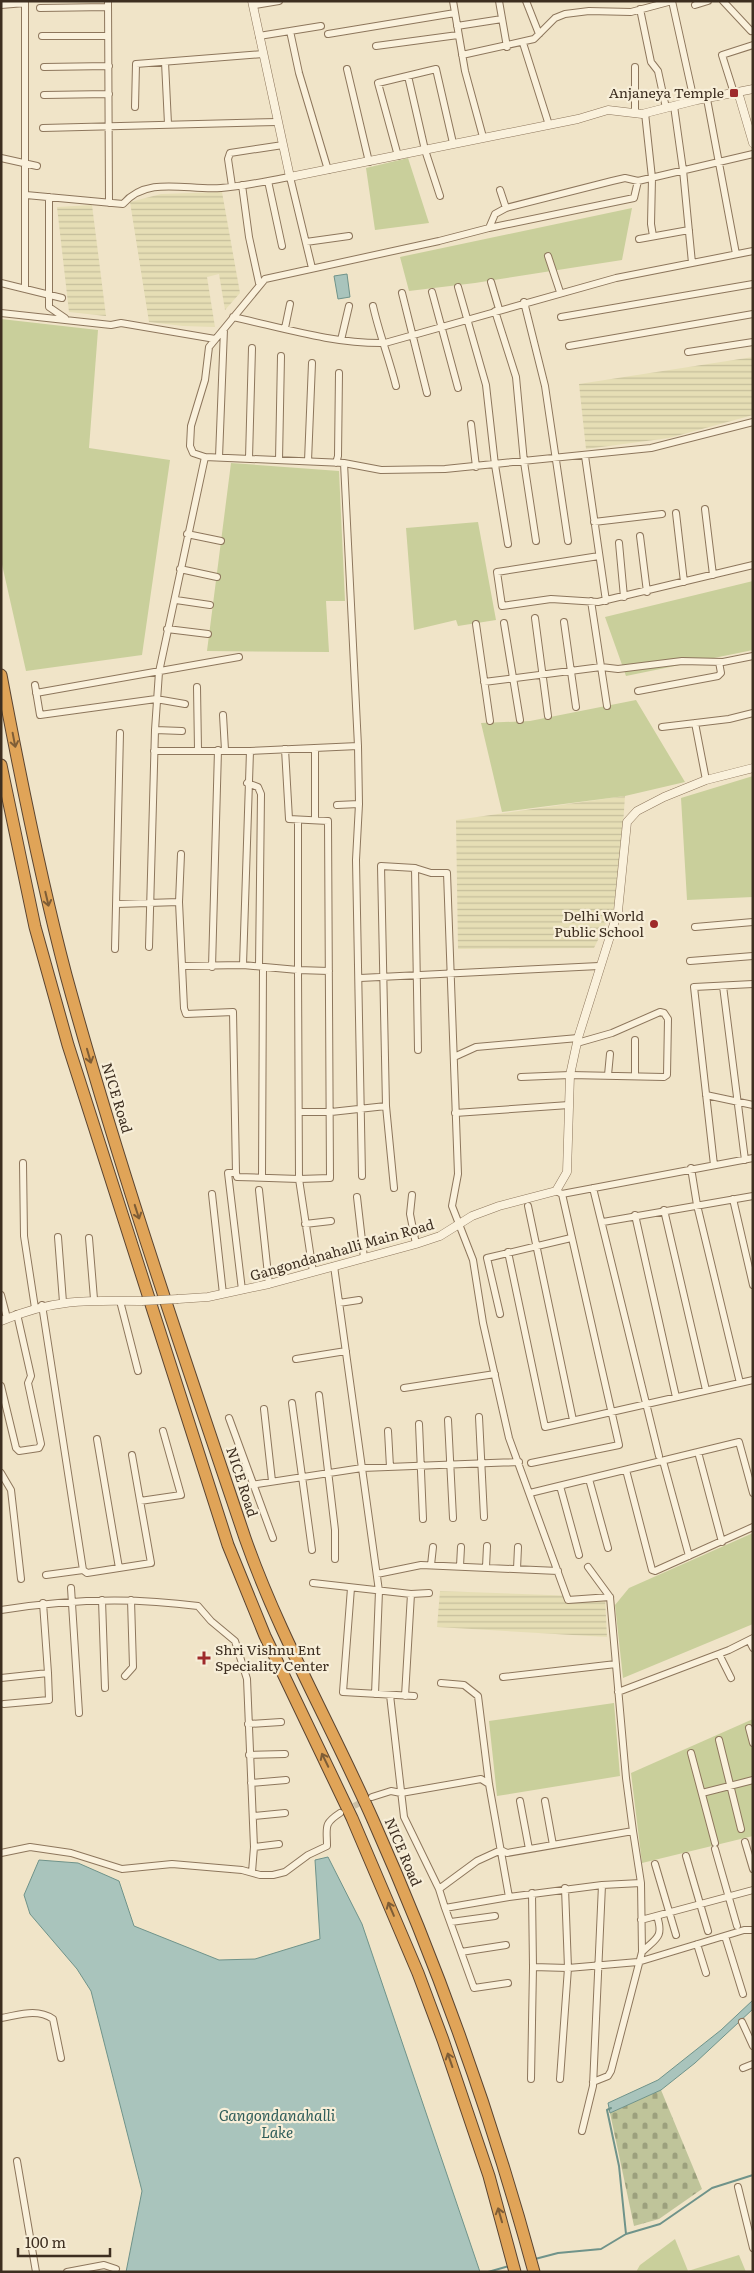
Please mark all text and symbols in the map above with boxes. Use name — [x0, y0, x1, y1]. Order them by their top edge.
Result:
place label: Anjaneya Temple — [609, 82, 724, 102]
marker: Anjaneya Temple — [728, 87, 740, 99]
one-way arrow — [10, 732, 19, 748]
one-way arrow — [43, 891, 52, 907]
place label: Delhi World Public School — [554, 905, 644, 941]
marker: Delhi World Public School — [648, 918, 660, 930]
one-way arrow — [85, 1048, 95, 1064]
street label: NICE Road — [98, 1060, 138, 1136]
one-way arrow — [133, 1203, 143, 1219]
street label: Gangondanahalli Main Road — [247, 1213, 436, 1285]
street label: NICE Road — [222, 1444, 264, 1520]
place label: Shri Vishnu Ent Speciality Center — [215, 1639, 329, 1675]
marker: Shri Vishnu Ent Speciality Center — [197, 1651, 211, 1665]
one-way arrow — [320, 1753, 330, 1768]
street label: NICE Road — [380, 1814, 428, 1889]
one-way arrow — [386, 1902, 395, 1917]
one-way arrow — [445, 2053, 454, 2068]
water label: Gangondanahalli Lake — [219, 2103, 336, 2143]
one-way arrow — [495, 2207, 505, 2223]
scale bar — [18, 2226, 110, 2258]
text: 100 m — [25, 2230, 66, 2253]

